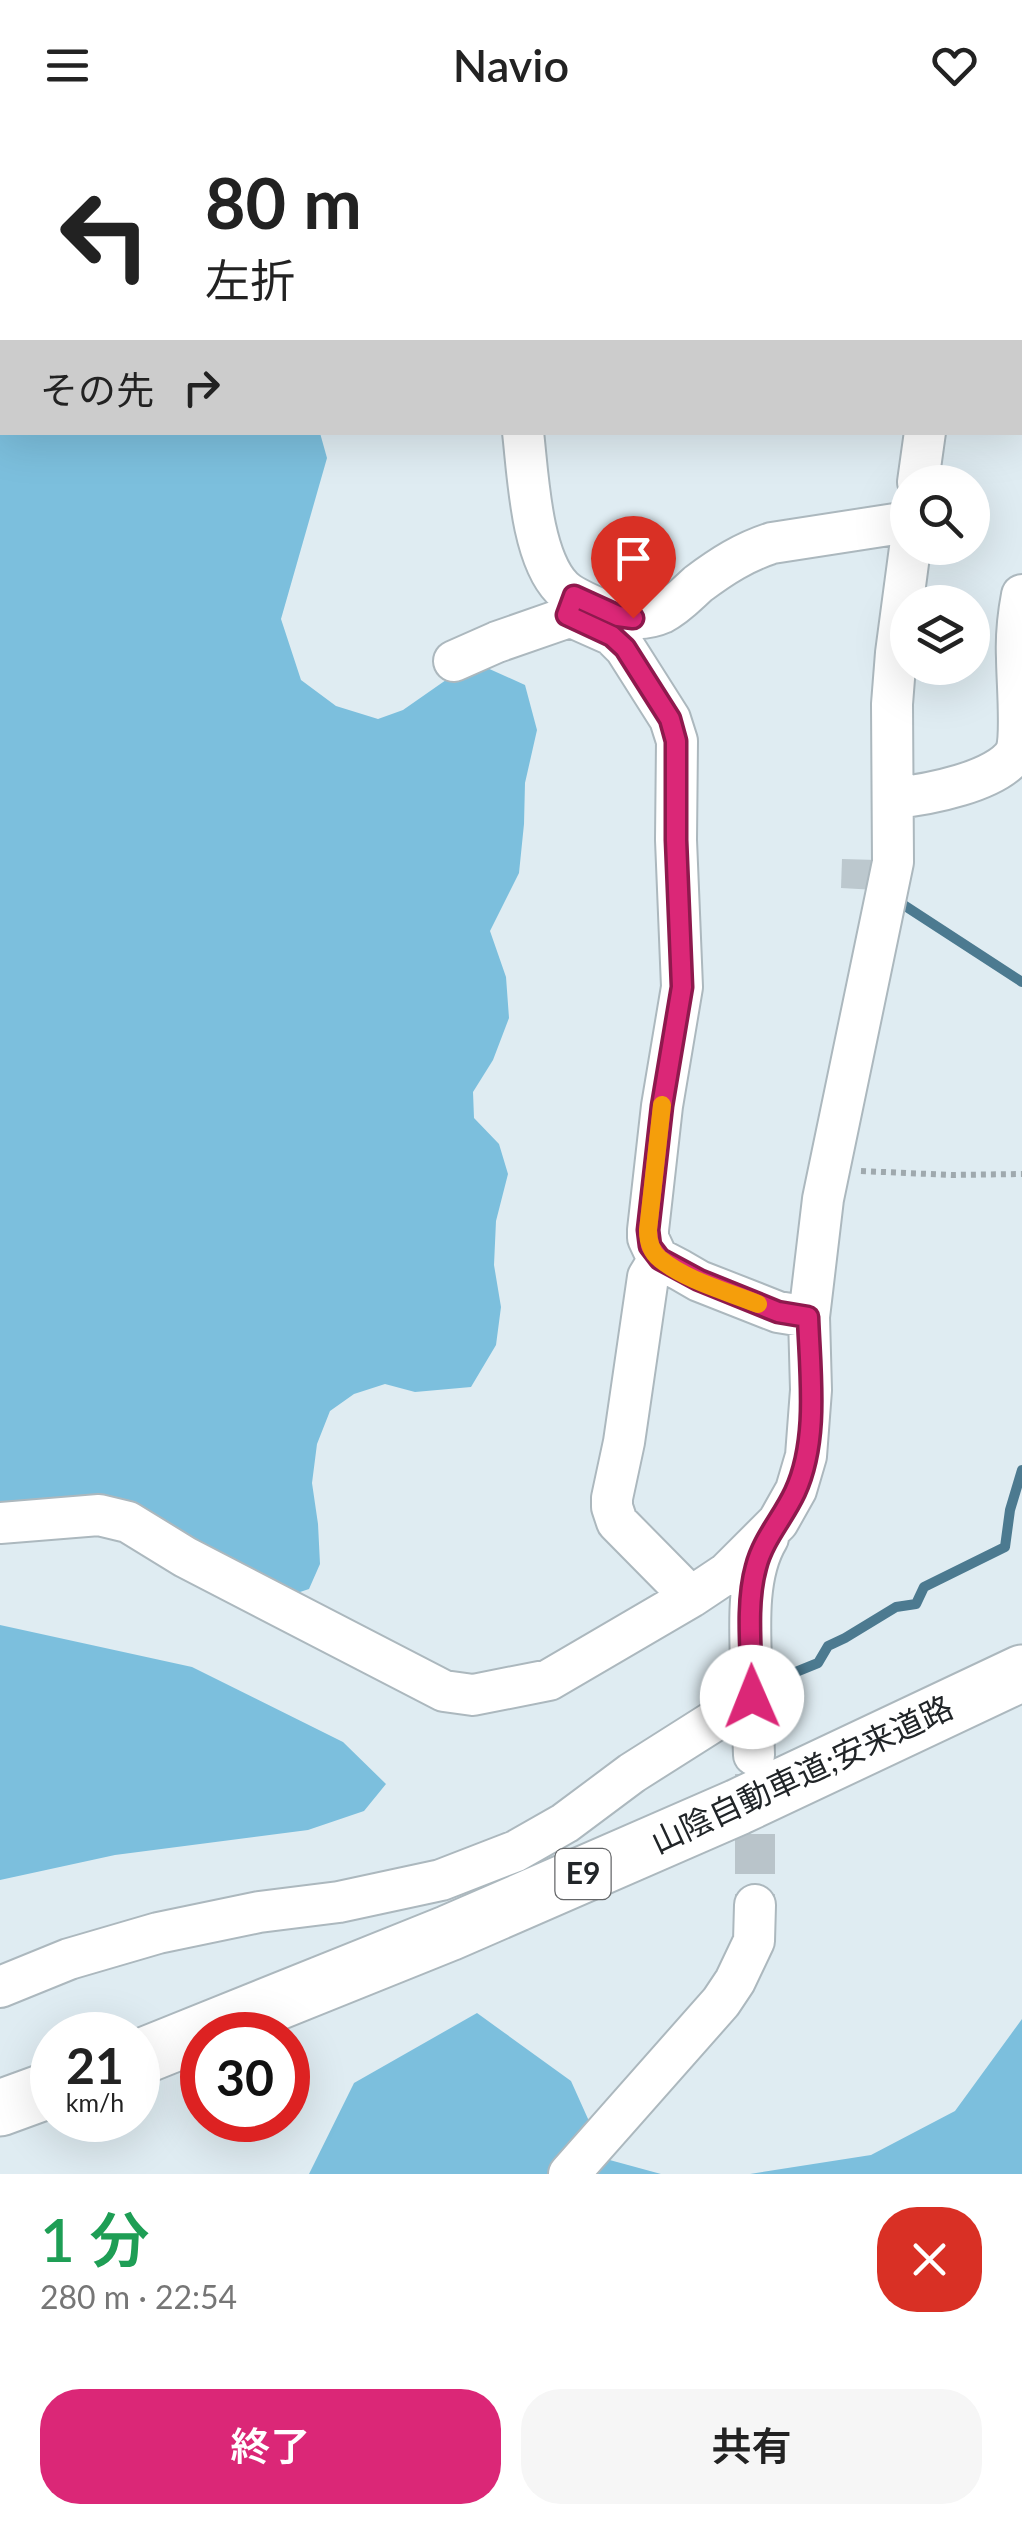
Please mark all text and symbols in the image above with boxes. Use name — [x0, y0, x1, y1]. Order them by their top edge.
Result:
icon: menu — [40, 38, 95, 93]
text: Navio — [453, 38, 569, 92]
icon: heart — [927, 38, 982, 93]
text: 80 m — [205, 160, 362, 244]
icon: left — [40, 170, 170, 300]
text: 左折 — [205, 253, 295, 307]
icon: right — [174, 360, 229, 415]
text: その先 — [40, 366, 154, 412]
map controls — [890, 465, 990, 685]
button: search — [890, 465, 990, 565]
pin — [591, 516, 676, 619]
icon: arrive — [606, 531, 661, 586]
button: layers — [890, 585, 990, 685]
position arrow — [700, 1645, 804, 1749]
street label: 山陰自動車道;安来道路 — [644, 1687, 958, 1861]
road number: E9 — [556, 1849, 610, 1899]
speed limit sign: 30 — [180, 2012, 310, 2142]
text: 21 — [66, 2035, 124, 2095]
text: km/h — [66, 2087, 124, 2117]
text: 1 分 — [40, 2203, 150, 2275]
button: close — [877, 2207, 982, 2312]
text: 280 m · 22:54 — [40, 2277, 237, 2316]
button: 終了 — [40, 2389, 501, 2504]
button: 共有 — [521, 2389, 982, 2504]

